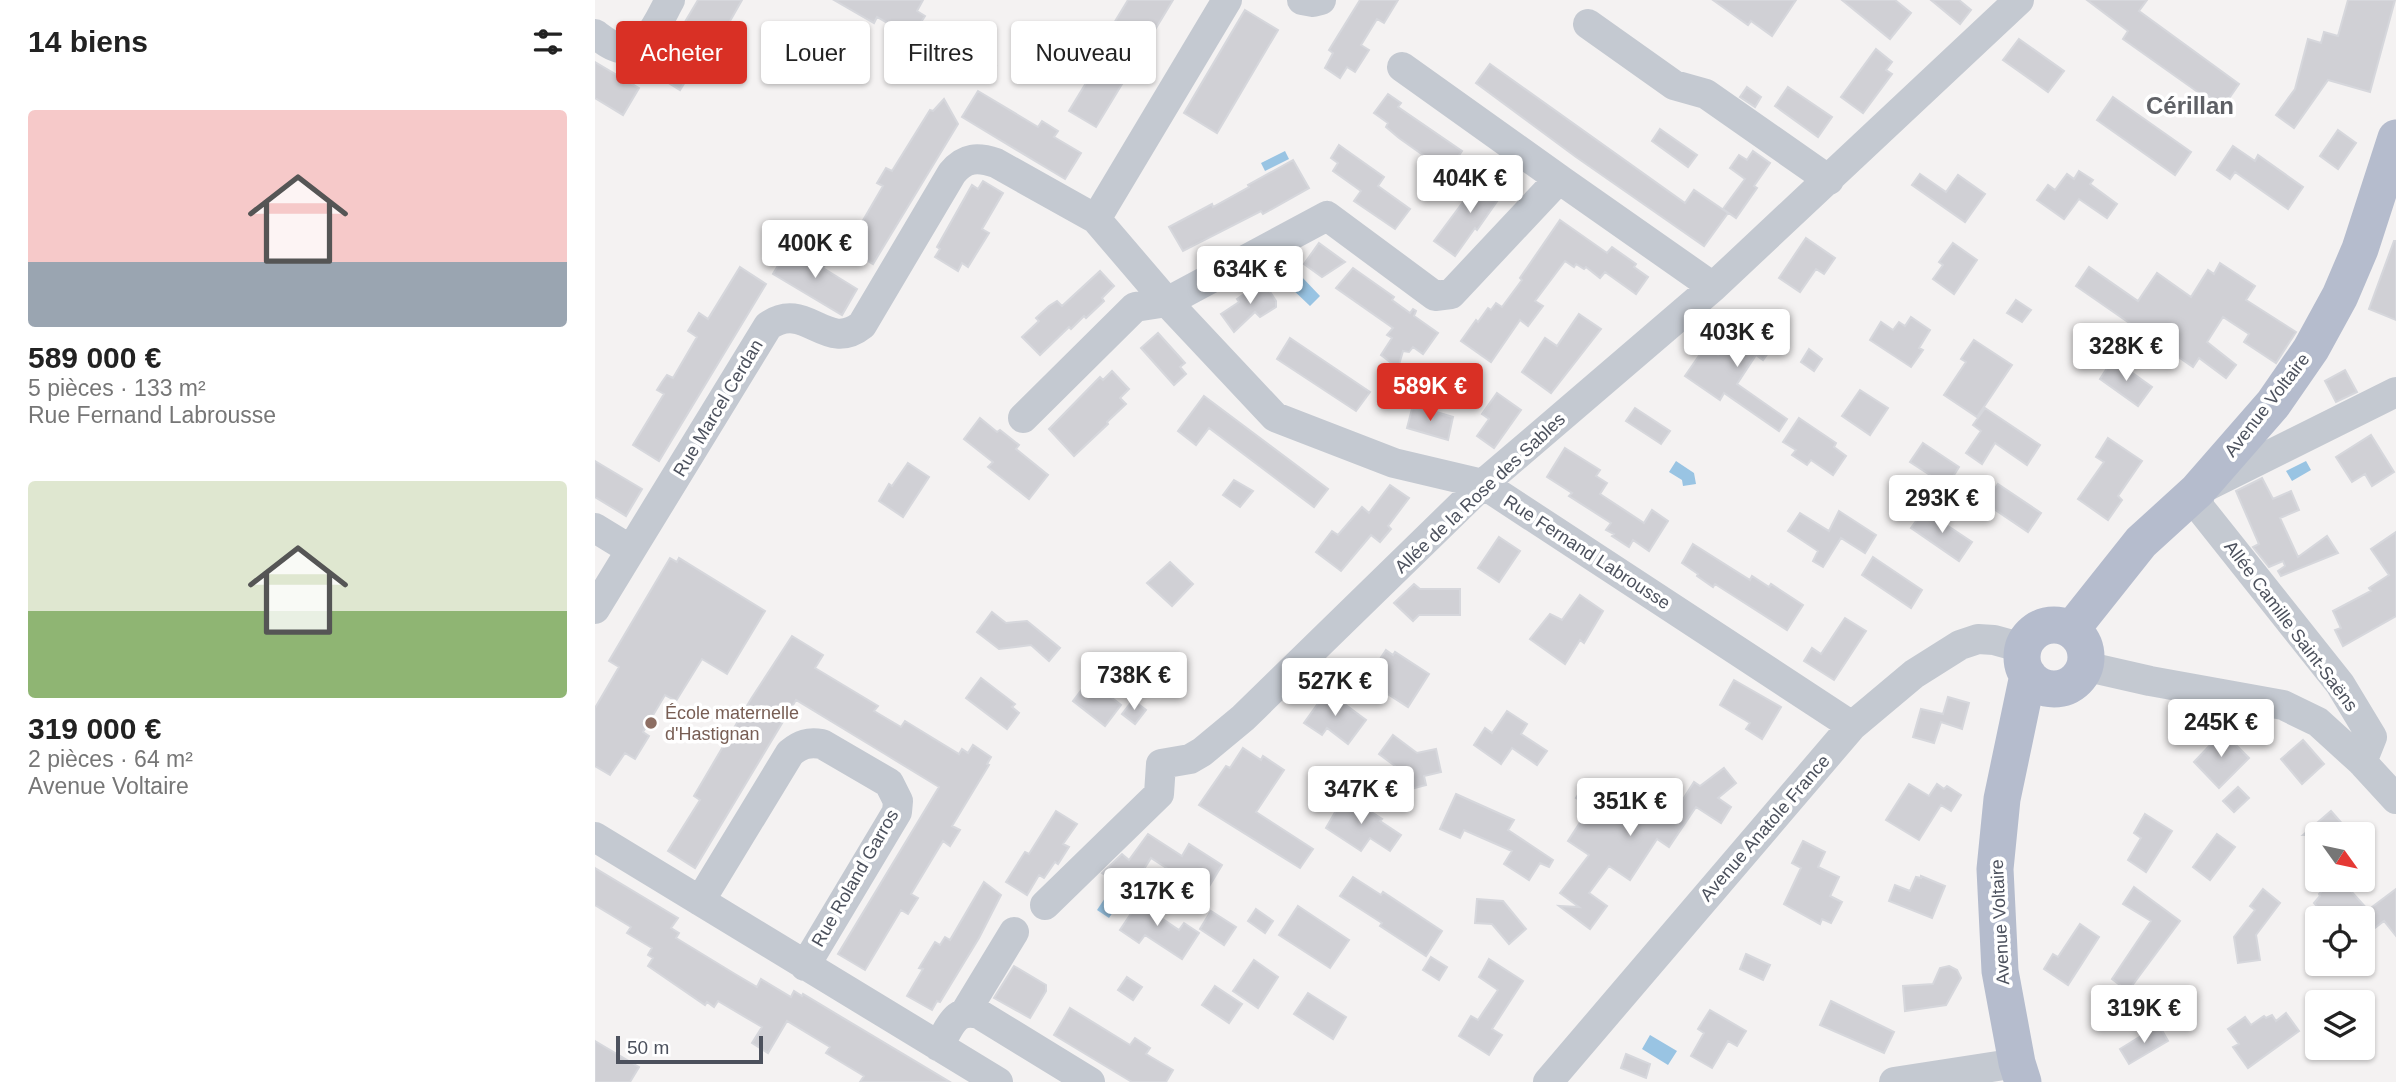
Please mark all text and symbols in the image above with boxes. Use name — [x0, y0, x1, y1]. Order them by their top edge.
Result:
chip: Acheter — [616, 21, 747, 84]
chip: Louer — [761, 21, 870, 84]
chip: Filtres — [884, 21, 997, 84]
chip: Nouveau — [1011, 21, 1156, 84]
icon: filters — [529, 23, 567, 61]
text: 14 biens — [28, 25, 148, 58]
district label: Cérillan — [2146, 92, 2234, 119]
icon: home — [235, 156, 361, 282]
pin: 404K € — [1413, 156, 1527, 215]
text: 404K € — [1433, 165, 1507, 191]
pin: 400K € — [758, 220, 872, 280]
text: 400K € — [778, 230, 852, 256]
pin: 634K € — [1193, 246, 1307, 306]
text: 634K € — [1213, 256, 1287, 282]
pin: 403K € — [1680, 310, 1794, 369]
text: 403K € — [1700, 319, 1774, 345]
pin: 328K € — [2069, 324, 2183, 383]
text: 328K € — [2089, 333, 2163, 359]
street label: Rue Marcel Cerdan — [669, 336, 767, 480]
text: 589 000 € — [28, 341, 161, 374]
street label: Avenue Voltaire — [2220, 349, 2314, 461]
pin: 589K € — [1373, 364, 1487, 423]
text: 589K € — [1393, 373, 1467, 399]
text: 5 pièces · 133 m² — [28, 375, 206, 401]
text: Rue Fernand Labrousse — [28, 402, 276, 428]
street label: Allée de la Rose des Sables — [1391, 409, 1569, 577]
pin: 293K € — [1885, 476, 1999, 535]
text: 293K € — [1905, 485, 1979, 511]
street label: Rue Fernand Labrousse — [1500, 491, 1674, 613]
icon: home — [235, 527, 361, 653]
street label: Allée Camille Saint-Saëns — [2220, 537, 2362, 715]
pin: 738K € — [1077, 652, 1191, 712]
pin: 527K € — [1278, 658, 1392, 718]
text: 738K € — [1097, 662, 1171, 688]
text: 527K € — [1298, 668, 1372, 694]
pin: 245K € — [2164, 700, 2278, 759]
place label: École maternelle d'Hastignan — [665, 703, 799, 744]
text: 245K € — [2184, 709, 2258, 735]
text: 319 000 € — [28, 712, 161, 745]
marker: École maternelle d'Hastignan — [643, 715, 659, 731]
text: 2 pièces · 64 m² — [28, 746, 193, 772]
street label: Avenue Anatole France — [1696, 751, 1834, 905]
pin: 347K € — [1304, 766, 1418, 826]
text: Avenue Voltaire — [28, 773, 189, 799]
text: 347K € — [1324, 776, 1398, 802]
pin: 351K € — [1573, 778, 1687, 838]
text: 351K € — [1593, 788, 1667, 814]
street label: Rue Roland Garros — [808, 806, 902, 950]
north arrow — [2305, 822, 2375, 892]
map controls — [2305, 822, 2375, 1060]
street label: Avenue Voltaire — [1987, 859, 2013, 985]
pin: 317K € — [1100, 869, 1214, 928]
text: 317K € — [1120, 878, 1194, 904]
button: locate — [2305, 906, 2375, 976]
pin: 319K € — [2087, 986, 2201, 1045]
button: layers — [2305, 990, 2375, 1060]
text: 319K € — [2107, 995, 2181, 1021]
scale bar — [616, 1033, 763, 1065]
text: 50 m — [627, 1037, 669, 1058]

